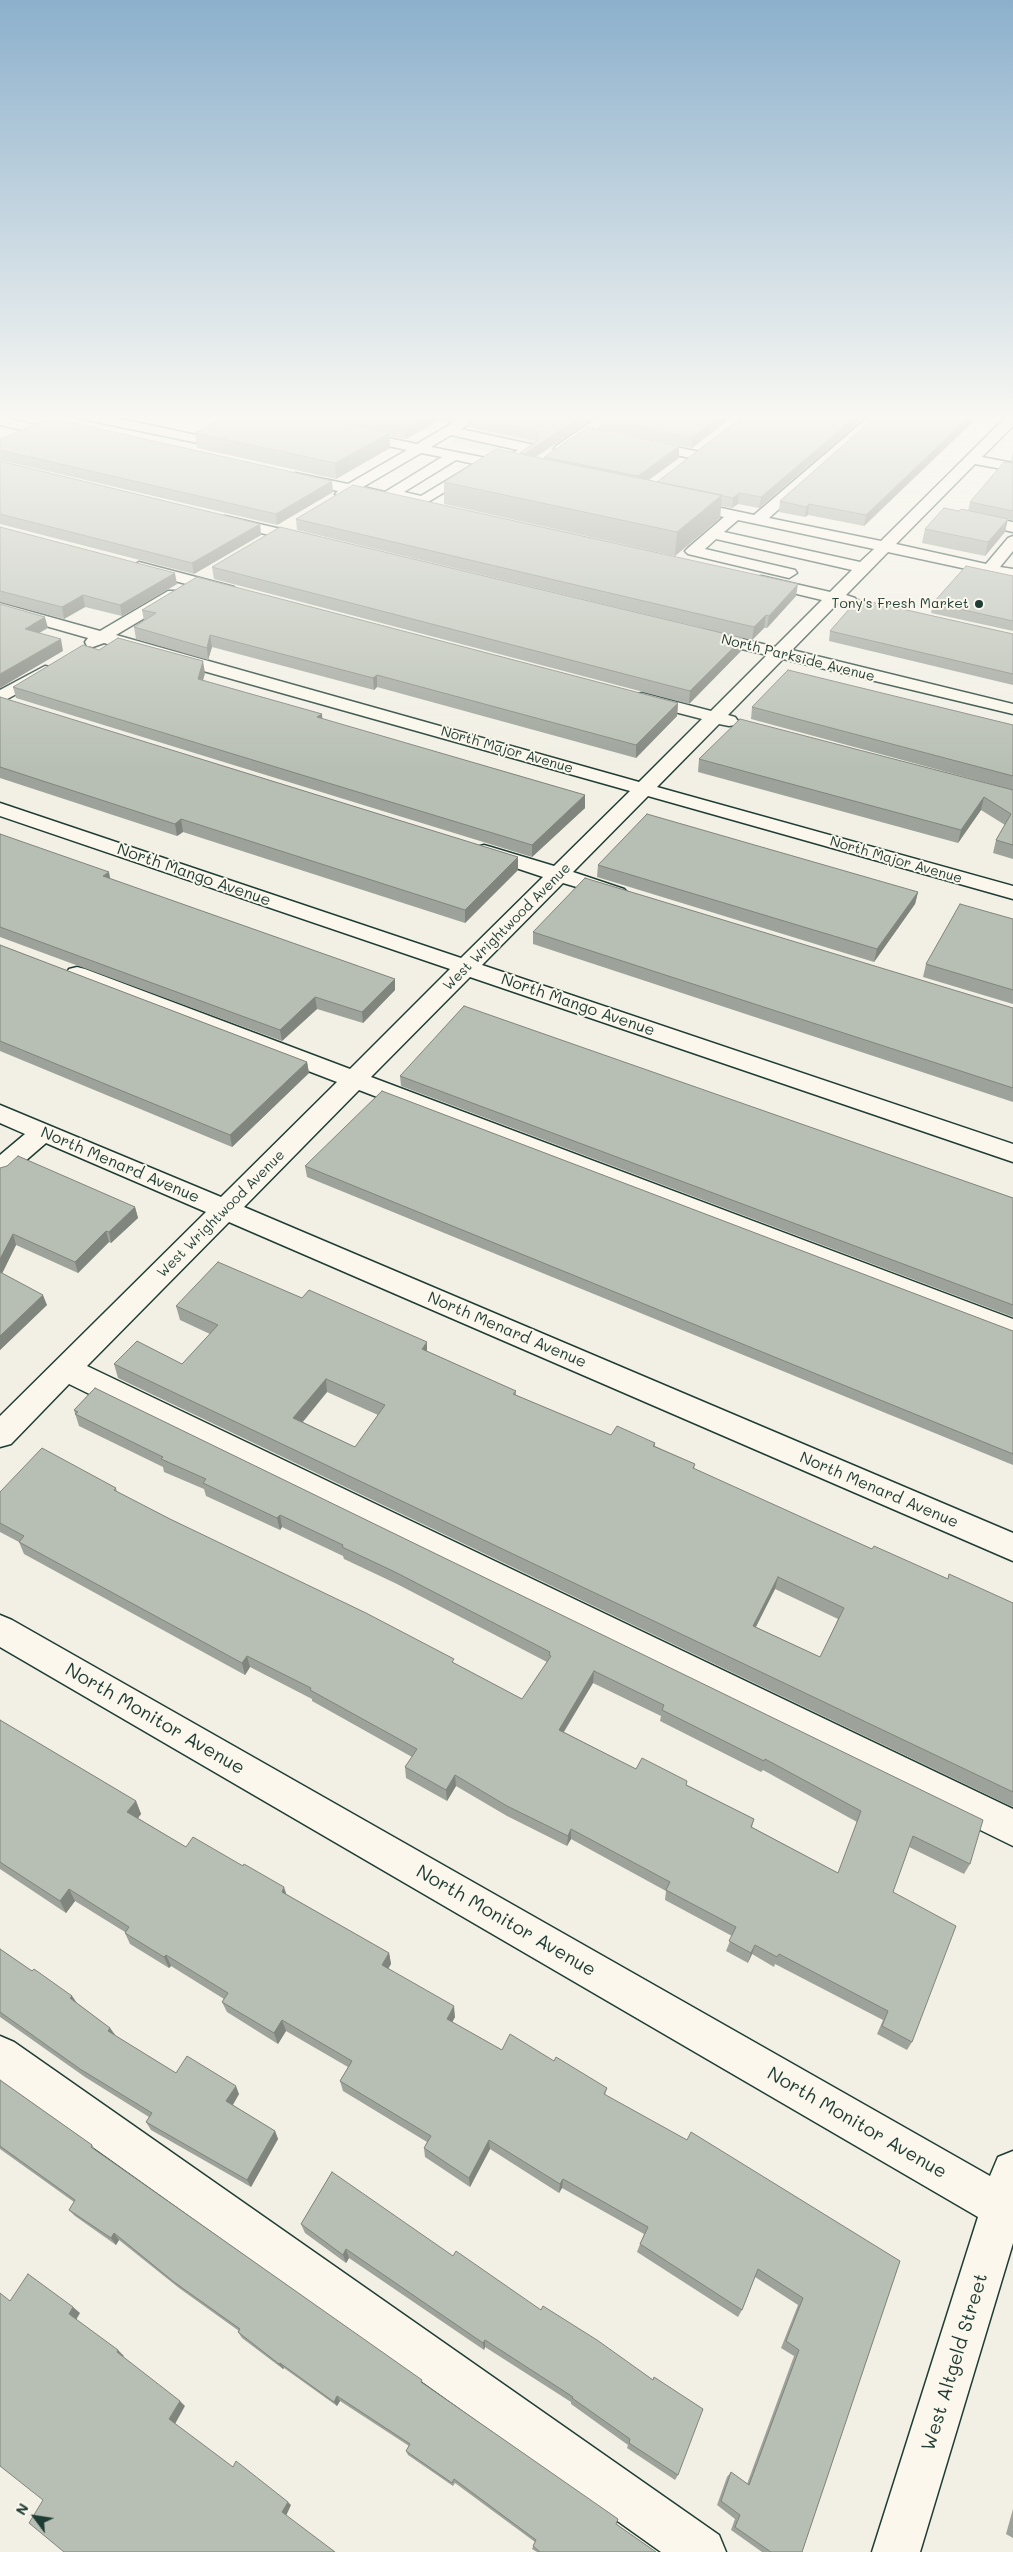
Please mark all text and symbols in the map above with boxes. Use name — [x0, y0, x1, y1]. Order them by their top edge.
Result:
place label: Tony's Fresh Market — [832, 596, 969, 612]
marker: Tony's Fresh Market — [973, 598, 985, 610]
street label: North Parkside Avenue — [720, 631, 876, 685]
street label: North Major Avenue — [439, 723, 575, 777]
street label: North Major Avenue — [828, 833, 964, 887]
street label: North Mango Avenue — [115, 840, 273, 910]
street label: West Wrightwood Avenue — [440, 860, 574, 994]
street label: North Mango Avenue — [499, 970, 657, 1040]
street label: North Menard Avenue — [38, 1123, 202, 1207]
street label: West Wrightwood Avenue — [154, 1147, 288, 1281]
street label: North Menard Avenue — [425, 1288, 589, 1372]
street label: North Menard Avenue — [797, 1448, 961, 1532]
street label: North Monitor Avenue — [61, 1658, 249, 1780]
street label: North Monitor Avenue — [412, 1860, 600, 1982]
street label: North Monitor Avenue — [763, 2062, 951, 2184]
street label: West Altgeld Street — [917, 2270, 993, 2454]
north arrow — [10, 2492, 60, 2542]
text: N — [11, 2500, 33, 2518]

